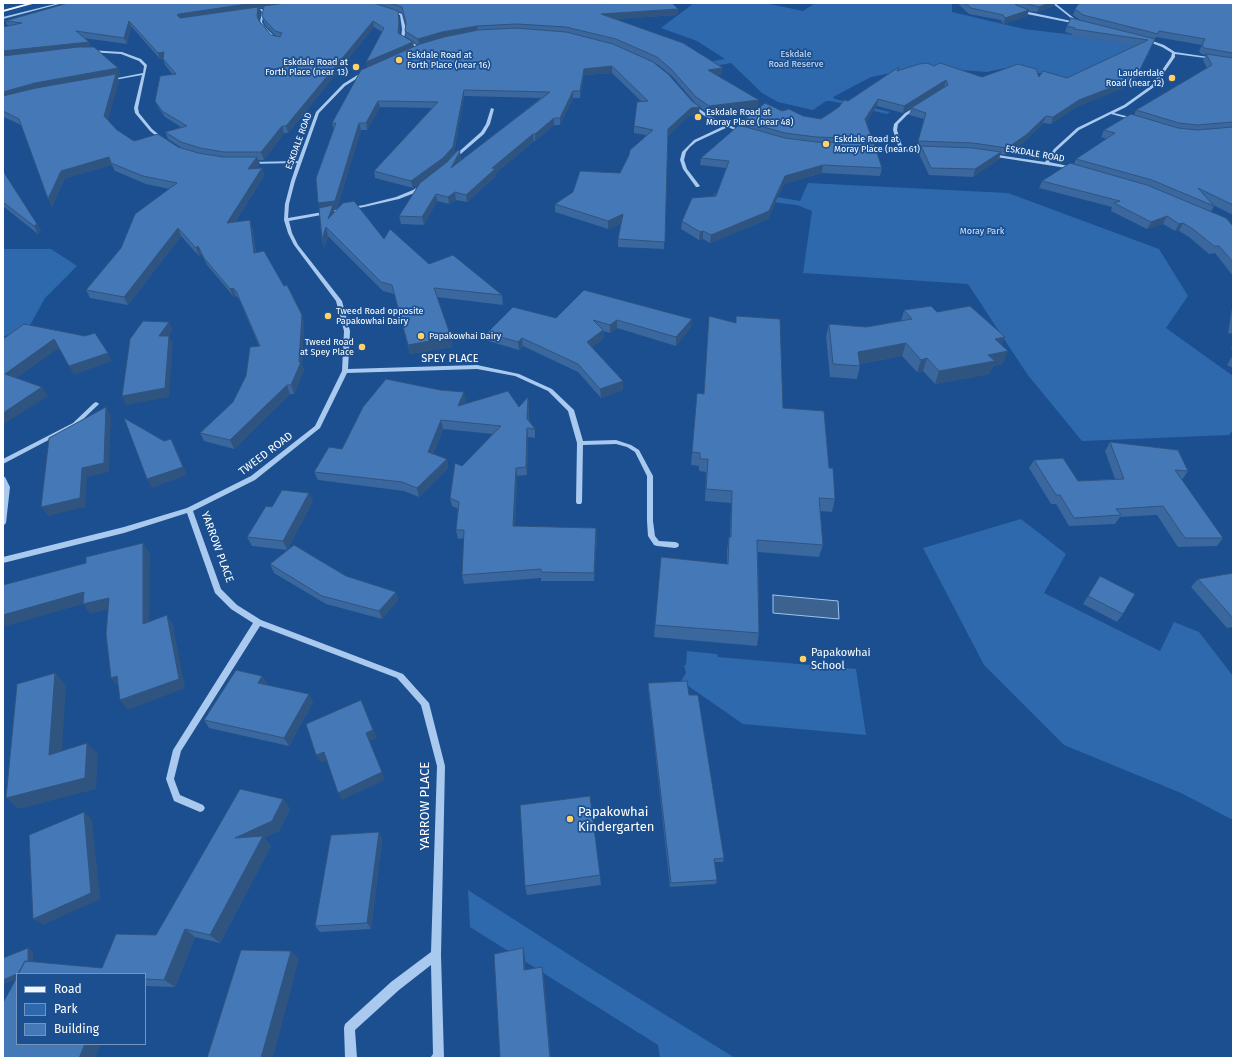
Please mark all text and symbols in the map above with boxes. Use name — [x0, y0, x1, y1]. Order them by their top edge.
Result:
park label: Eskdale Road Reserve — [768, 49, 824, 70]
place label: Eskdale Road at Forth Place (near 16) — [407, 50, 490, 71]
marker: Eskdale Road at Forth Place (near 16) — [394, 55, 404, 65]
place label: Eskdale Road at Forth Place (near 13) — [265, 57, 348, 78]
marker: Eskdale Road at Forth Place (near 13) — [351, 62, 361, 72]
place label: Lauderdale Road (near 12) — [1106, 68, 1164, 89]
marker: Lauderdale Road (near 12) — [1167, 73, 1177, 83]
place label: Eskdale Road at Moray Place (near 48) — [706, 107, 793, 128]
street label: ESKDALE ROAD — [284, 111, 314, 171]
marker: Eskdale Road at Moray Place (near 48) — [693, 112, 703, 122]
place label: Eskdale Road at Moray Place (near 61) — [834, 134, 920, 155]
marker: Eskdale Road at Moray Place (near 61) — [821, 139, 831, 149]
street label: ESKDALE ROAD — [1005, 143, 1065, 165]
park label: Moray Park — [960, 226, 1004, 236]
place label: Tweed Road opposite Papakowhai Dairy — [336, 306, 424, 327]
marker: Tweed Road opposite Papakowhai Dairy — [323, 311, 333, 321]
marker: Papakowhai Dairy — [416, 331, 426, 341]
place label: Papakowhai Dairy — [429, 331, 501, 341]
place label: Tweed Road at Spey Place — [300, 337, 354, 358]
marker: Tweed Road at Spey Place — [357, 342, 367, 352]
street label: SPEY PLACE — [421, 352, 479, 366]
street label: TWEED ROAD — [236, 429, 296, 479]
street label: YARROW PLACE — [198, 510, 236, 584]
place label: Papakowhai School — [811, 646, 871, 672]
marker: Papakowhai School — [798, 654, 808, 664]
street label: YARROW PLACE — [417, 762, 433, 850]
place label: Papakowhai Kindergarten — [578, 804, 654, 835]
marker: Papakowhai Kindergarten — [565, 814, 575, 824]
legend — [16, 973, 146, 1045]
text: Road — [54, 982, 82, 996]
text: Park — [54, 1002, 78, 1016]
text: Building — [54, 1022, 99, 1036]

